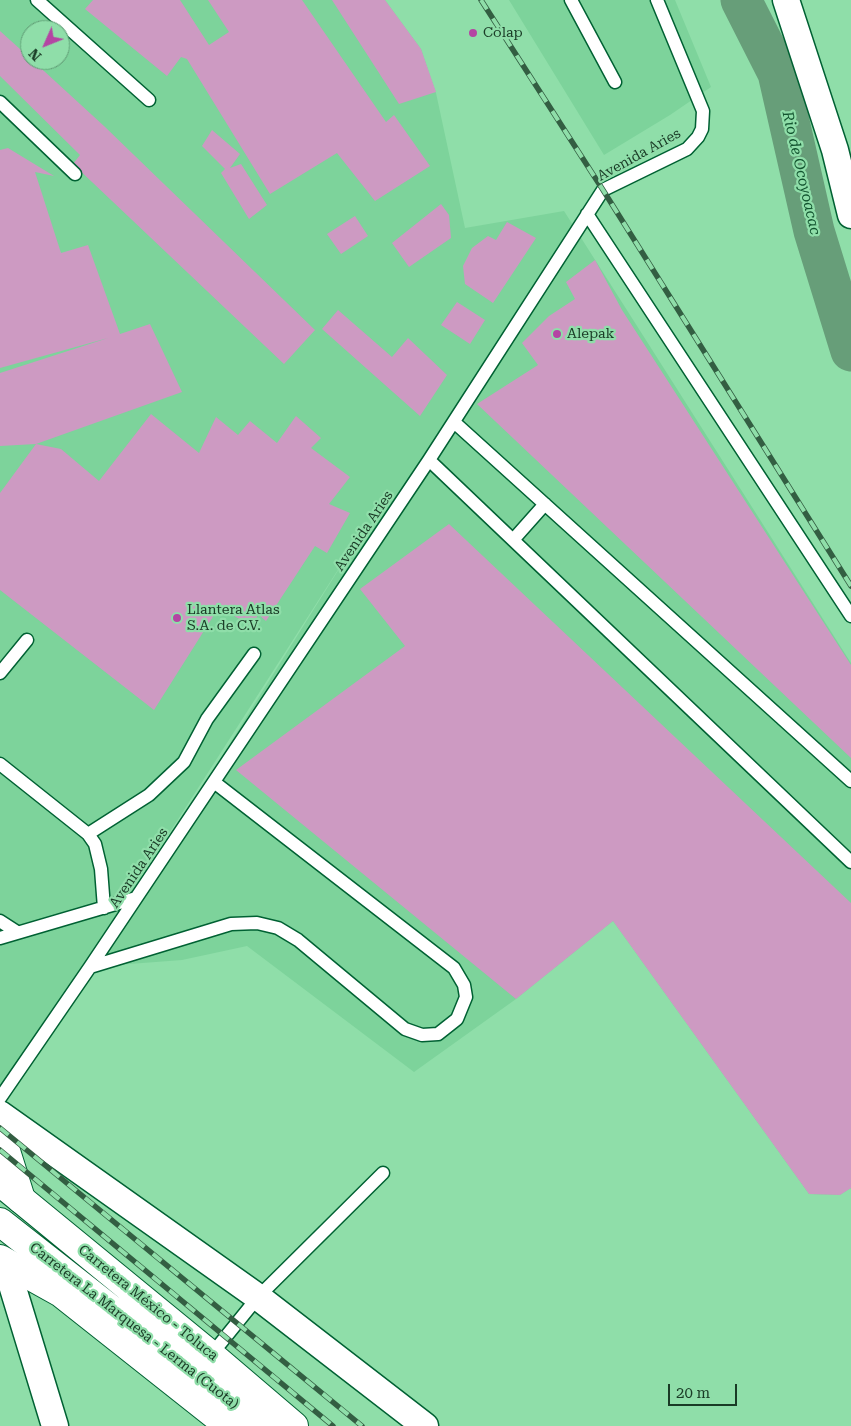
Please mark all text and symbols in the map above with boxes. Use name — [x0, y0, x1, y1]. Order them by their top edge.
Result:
north arrow — [20, 20, 70, 70]
place label: Colap — [483, 25, 523, 41]
marker: Colap — [467, 27, 479, 39]
text: N — [25, 45, 44, 64]
water label: Rio de Ocoyoacac — [778, 109, 824, 237]
street label: Avenida Aries — [594, 125, 684, 185]
place label: Alepak — [567, 326, 614, 342]
marker: Alepak — [551, 328, 563, 340]
street label: Avenida Aries — [331, 488, 397, 574]
place label: Llantera Atlas S.A. de C.V. — [187, 602, 280, 634]
marker: Llantera Atlas S.A. de C.V. — [171, 612, 183, 624]
street label: Avenida Aries — [106, 825, 172, 911]
street label: Carretera La Marquesa - Lerma (Cuota) — [26, 1239, 242, 1413]
street label: Carretera México - Toluca — [75, 1242, 221, 1364]
scale bar — [671, 1374, 740, 1406]
text: 20 m — [676, 1384, 710, 1402]

